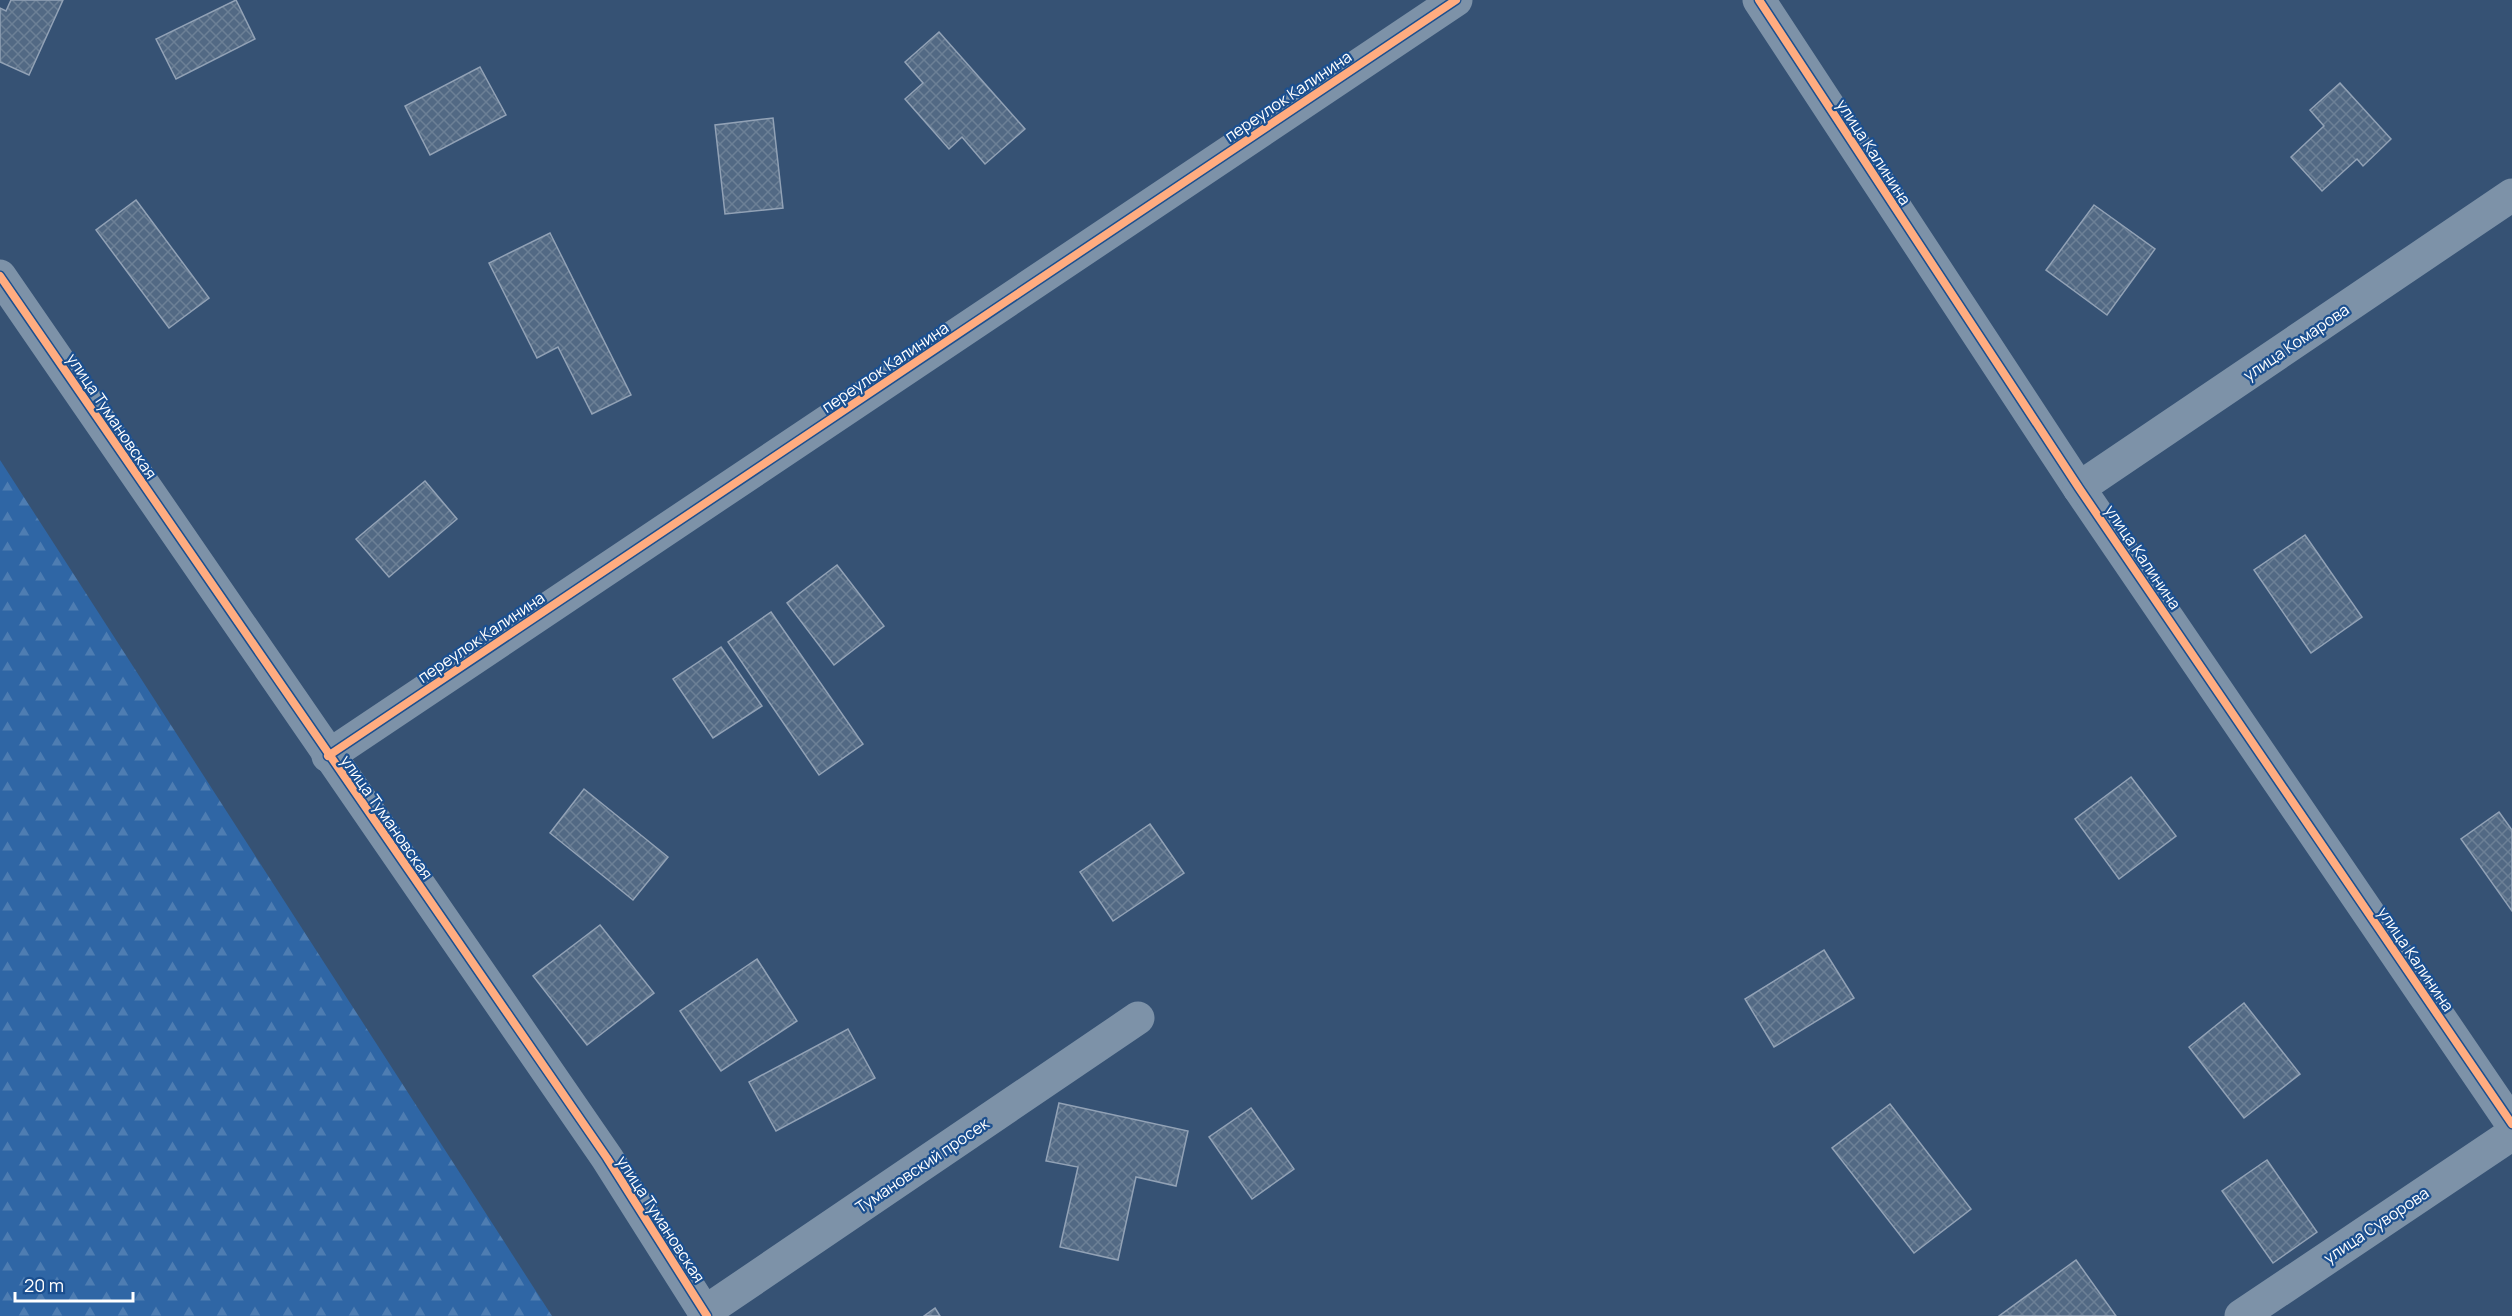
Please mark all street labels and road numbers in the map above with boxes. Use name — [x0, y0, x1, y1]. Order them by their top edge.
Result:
street label: переулок Калинина — [1220, 45, 1356, 147]
street label: улица Калинина — [1832, 95, 1916, 209]
street label: улица Комарова — [2239, 298, 2353, 386]
street label: переулок Калинина — [817, 316, 953, 418]
street label: улица Тумановская — [62, 349, 162, 483]
street label: улица Калинина — [2100, 500, 2186, 614]
street label: переулок Калинина — [413, 586, 549, 688]
street label: улица Тумановская — [336, 750, 438, 884]
street label: улица Калинина — [2373, 902, 2459, 1016]
street label: Тумановский просек — [851, 1111, 994, 1218]
street label: улица Тумановская — [612, 1151, 710, 1287]
street label: улица Суворова — [2319, 1182, 2433, 1268]

